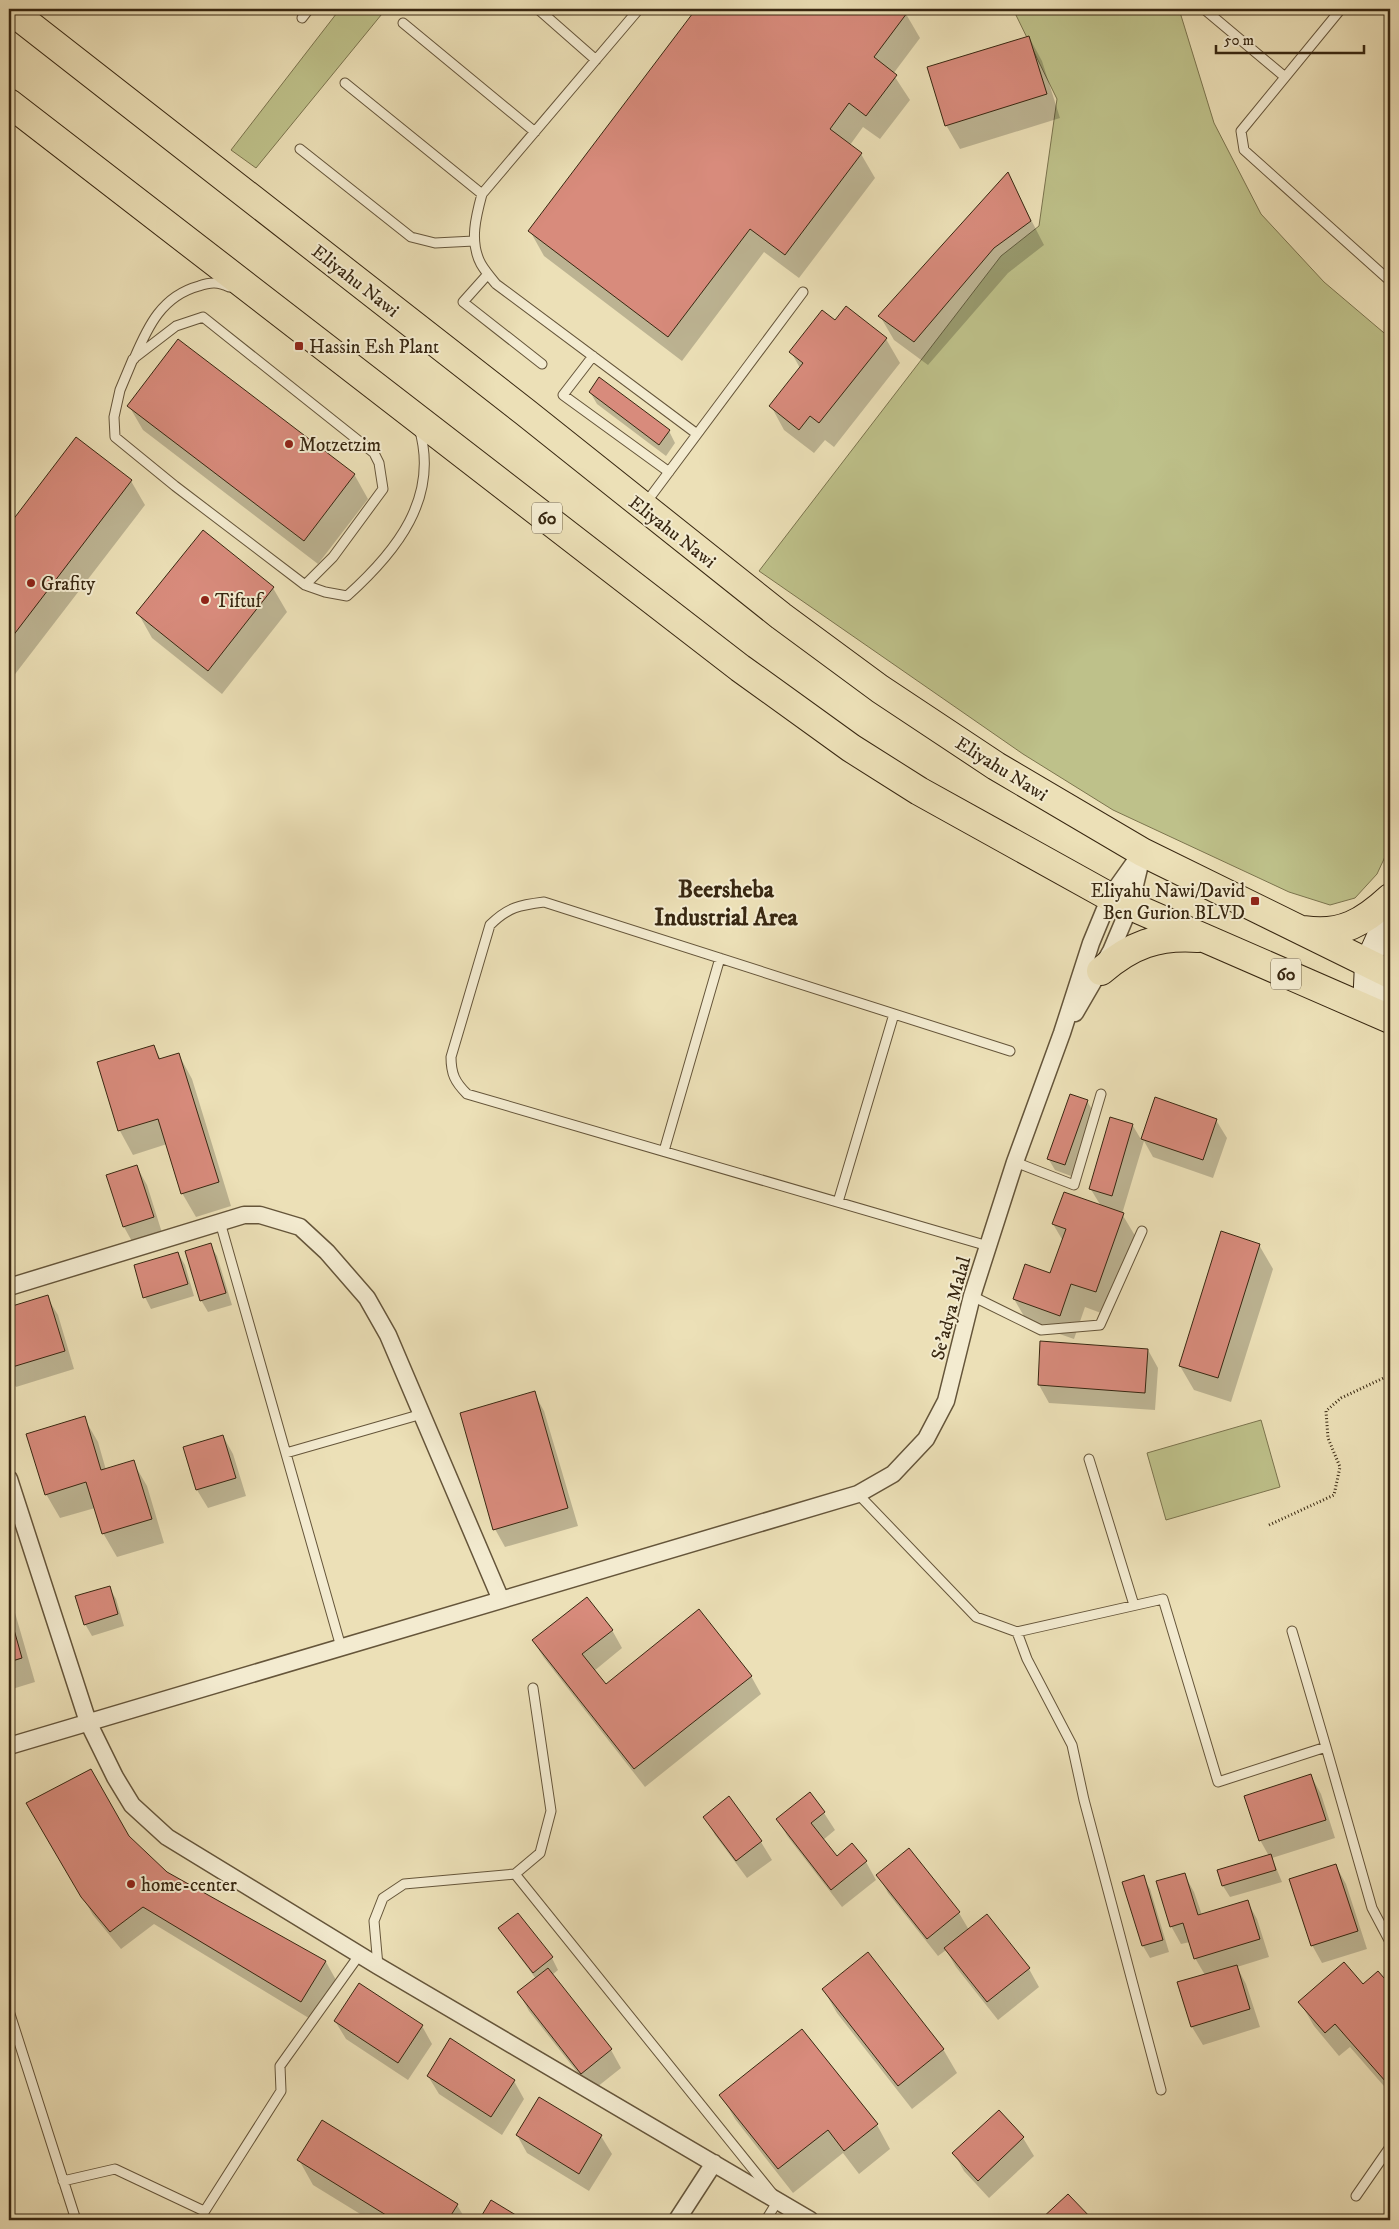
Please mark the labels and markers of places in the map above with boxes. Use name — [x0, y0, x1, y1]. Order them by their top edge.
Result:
place label: Hassin Esh Plant — [309, 336, 439, 359]
marker: Hassin Esh Plant — [293, 340, 305, 352]
place label: Motzetzim — [299, 434, 381, 457]
marker: Motzetzim — [283, 438, 295, 450]
place label: Grafity — [41, 573, 96, 596]
marker: Grafity — [25, 577, 37, 589]
place label: Tiftuf — [215, 590, 265, 613]
marker: Tiftuf — [199, 594, 211, 606]
place label: Eliyahu Nawi/David Ben Gurion BLVD — [1091, 880, 1246, 925]
marker: Eliyahu Nawi/David Ben Gurion BLVD — [1249, 895, 1261, 907]
place label: home-center — [141, 1874, 237, 1897]
marker: home-center — [125, 1878, 137, 1890]

